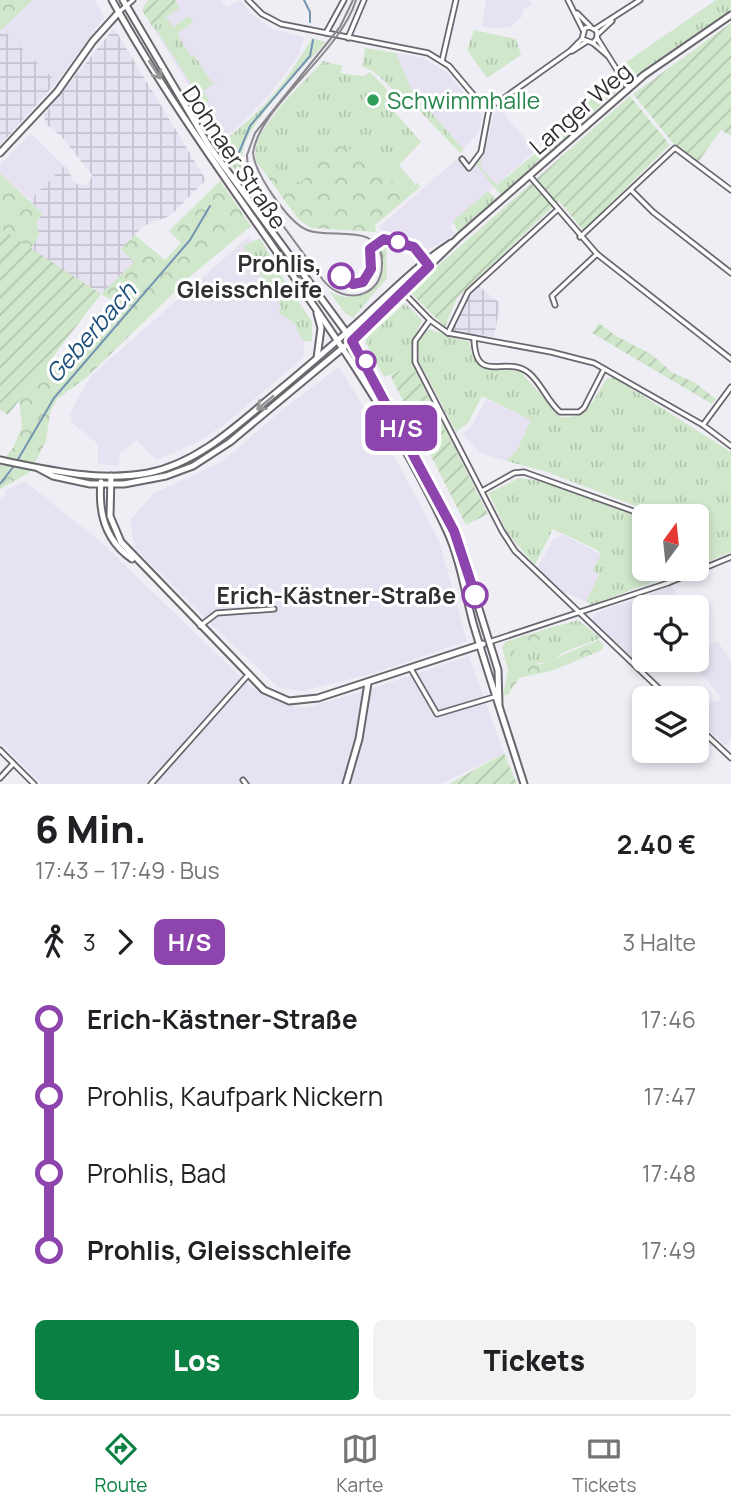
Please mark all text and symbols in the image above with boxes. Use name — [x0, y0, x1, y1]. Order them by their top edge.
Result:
street label: Langer Weg — [522, 55, 638, 161]
one-way arrow — [148, 60, 162, 80]
street label: Dohnaer Straße — [175, 79, 295, 235]
place label: Schwimmhalle — [387, 84, 540, 116]
marker: Schwimmhalle — [365, 92, 381, 108]
unlabelled marker — [388, 232, 408, 252]
place label: Prohlis, Gleisschleife — [177, 247, 322, 305]
marker: Prohlis, Gleisschleife — [328, 263, 354, 289]
water label: Geberbach — [37, 274, 143, 389]
unlabelled marker — [356, 351, 376, 371]
one-way arrow — [256, 395, 274, 410]
line badge: H/S — [361, 405, 441, 451]
text: H/S — [379, 411, 423, 444]
north arrow — [632, 504, 709, 581]
map controls — [632, 504, 709, 763]
place label: Erich-Kästner-Straße — [217, 579, 456, 611]
marker: Erich-Kästner-Straße — [462, 582, 488, 608]
button: locate — [632, 595, 709, 672]
button: layers — [632, 686, 709, 763]
text: 6 Min. — [35, 802, 147, 854]
text: 2.40 € — [617, 826, 696, 862]
text: 17:43 – 17:49 · Bus — [35, 854, 220, 886]
icon: walk — [35, 923, 73, 961]
icon: forward — [106, 923, 144, 961]
text: H/S — [168, 925, 211, 958]
text: 3 — [83, 926, 96, 958]
text: 3 Halte — [623, 926, 696, 958]
text: Erich-Kästner-Straße — [87, 1001, 358, 1037]
text: 17:46 — [641, 1003, 696, 1035]
text: Prohlis, Kaufpark Nickern — [87, 1078, 383, 1114]
text: 17:47 — [644, 1080, 696, 1112]
text: Prohlis, Bad — [87, 1155, 226, 1191]
text: 17:48 — [642, 1157, 696, 1189]
text: Prohlis, Gleisschleife — [87, 1232, 352, 1268]
text: 17:49 — [641, 1234, 696, 1266]
button: Los — [35, 1320, 359, 1400]
button: Tickets — [373, 1320, 696, 1400]
tab: Route — [94, 1430, 147, 1498]
tab: Karte — [336, 1430, 383, 1498]
tab: Tickets — [572, 1430, 637, 1498]

